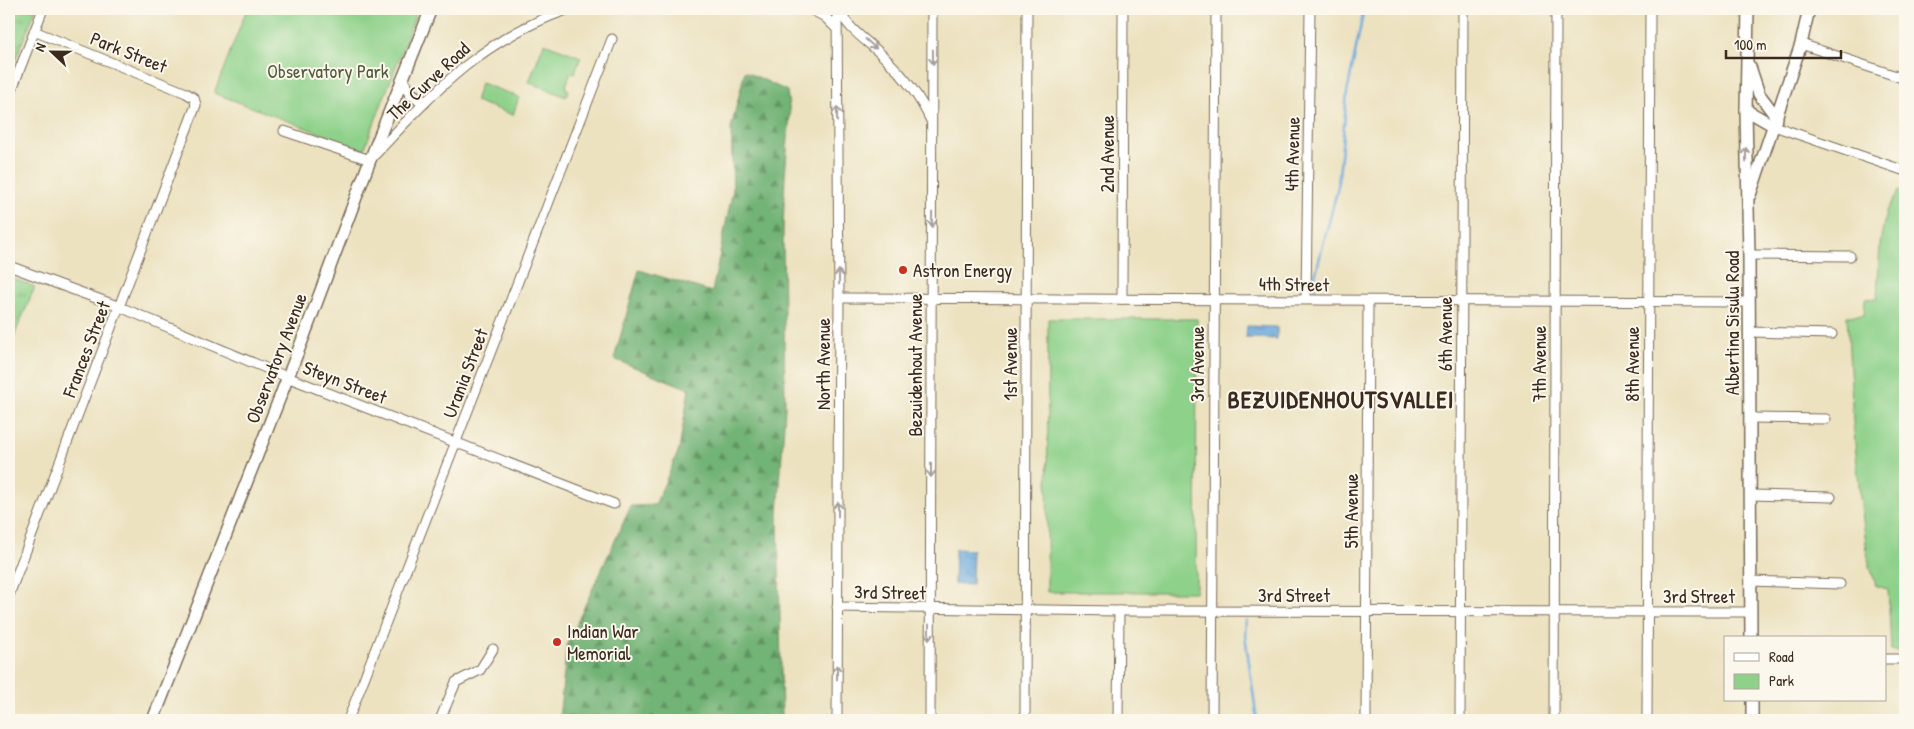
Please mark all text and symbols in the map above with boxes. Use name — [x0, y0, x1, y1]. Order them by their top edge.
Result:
street label: Park Street — [87, 25, 172, 79]
north arrow — [28, 28, 78, 78]
scale bar — [1726, 28, 1842, 60]
text: 100 m — [1734, 34, 1767, 55]
street label: The Curve Road — [381, 35, 476, 126]
text: N — [29, 39, 50, 54]
one-way arrow — [864, 39, 877, 50]
one-way arrow — [928, 49, 938, 65]
park label: Observatory Park — [267, 58, 389, 84]
one-way arrow — [833, 106, 842, 122]
street label: 2nd Avenue — [1094, 115, 1120, 193]
street label: 4th Avenue — [1278, 116, 1306, 191]
one-way arrow — [1742, 147, 1751, 163]
one-way arrow — [927, 212, 937, 228]
street label: Albertina Sisulu Road — [1719, 250, 1745, 395]
place label: Astron Energy — [913, 257, 1012, 283]
marker: Astron Energy — [897, 264, 909, 276]
one-way arrow — [834, 269, 844, 285]
street label: 4th Street — [1259, 270, 1330, 298]
street label: Observatory Avenue — [239, 289, 313, 427]
street label: Bezuidenhout Avenue — [902, 293, 928, 437]
street label: 6th Avenue — [1432, 296, 1458, 371]
street label: Frances Street — [55, 297, 116, 402]
street label: North Avenue — [810, 317, 836, 410]
street label: Urania Street — [436, 324, 494, 422]
street label: 7th Avenue — [1526, 325, 1552, 402]
street label: 3rd Avenue — [1184, 326, 1210, 402]
street label: 8th Avenue — [1619, 326, 1645, 402]
street label: 1st Avenue — [997, 327, 1023, 401]
street label: Steyn Street — [299, 354, 391, 410]
district label: BEZUIDENHOUTSVALLEI — [1228, 383, 1454, 415]
one-way arrow — [926, 462, 936, 478]
street label: 5th Avenue — [1338, 473, 1364, 549]
one-way arrow — [833, 501, 843, 518]
street label: 3rd Street — [854, 578, 927, 606]
street label: 3rd Street — [1258, 582, 1330, 608]
street label: 3rd Street — [1663, 583, 1735, 609]
place label: Indian War Memorial — [567, 618, 639, 666]
one-way arrow — [924, 624, 934, 640]
marker: Indian War Memorial — [551, 636, 563, 648]
legend — [1724, 636, 1886, 702]
text: Road — [1769, 646, 1794, 667]
one-way arrow — [832, 664, 842, 680]
text: Park — [1769, 670, 1794, 691]

